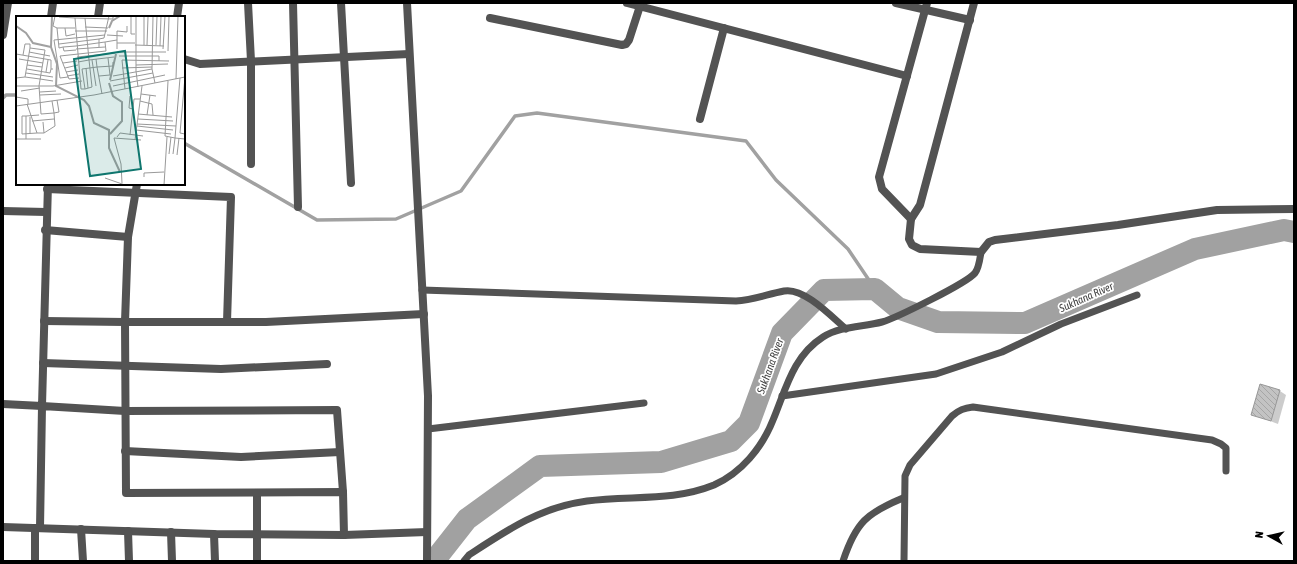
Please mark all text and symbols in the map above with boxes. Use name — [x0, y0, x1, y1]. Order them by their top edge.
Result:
inset map — [16, 16, 185, 185]
water label: Sukhana River — [1056, 279, 1116, 315]
water label: Sukhana River — [754, 336, 786, 396]
north arrow — [1249, 516, 1289, 556]
text: N — [1253, 531, 1265, 539]

